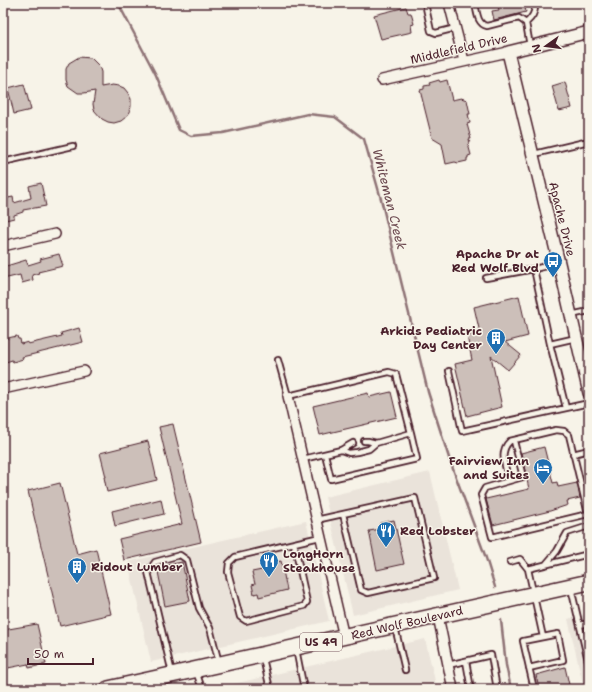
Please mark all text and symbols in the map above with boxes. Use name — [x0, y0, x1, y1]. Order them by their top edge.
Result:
north arrow — [526, 26, 566, 66]
street label: Middlefield Drive — [409, 30, 509, 68]
text: N — [528, 42, 545, 54]
water label: Whiteman Creek — [369, 147, 410, 252]
street label: Apache Drive — [545, 180, 579, 258]
place label: Apache Dr at Red Wolf Blvd — [452, 246, 539, 276]
bus stop icon: Apache Dr at Red Wolf Blvd — [542, 250, 564, 278]
place label: Arkids Pediatric Day Center — [380, 323, 483, 353]
building icon: Arkids Pediatric Day Center — [485, 327, 507, 355]
place label: Fairview Inn and Suites — [449, 453, 529, 483]
hotel icon: Fairview Inn and Suites — [532, 457, 554, 485]
restaurant icon: Red Lobster — [375, 520, 397, 548]
place label: Red Lobster — [400, 523, 476, 539]
place label: LongHorn Steakhouse — [283, 546, 355, 576]
restaurant icon: LongHorn Steakhouse — [258, 550, 280, 578]
building icon: Ridout Lumber — [66, 556, 88, 584]
place label: Ridout Lumber — [91, 559, 183, 575]
street label: Red Wolf Boulevard — [349, 602, 465, 644]
road number: US 49 — [300, 633, 342, 651]
scale bar — [28, 640, 93, 666]
text: 50 m — [34, 646, 64, 662]

